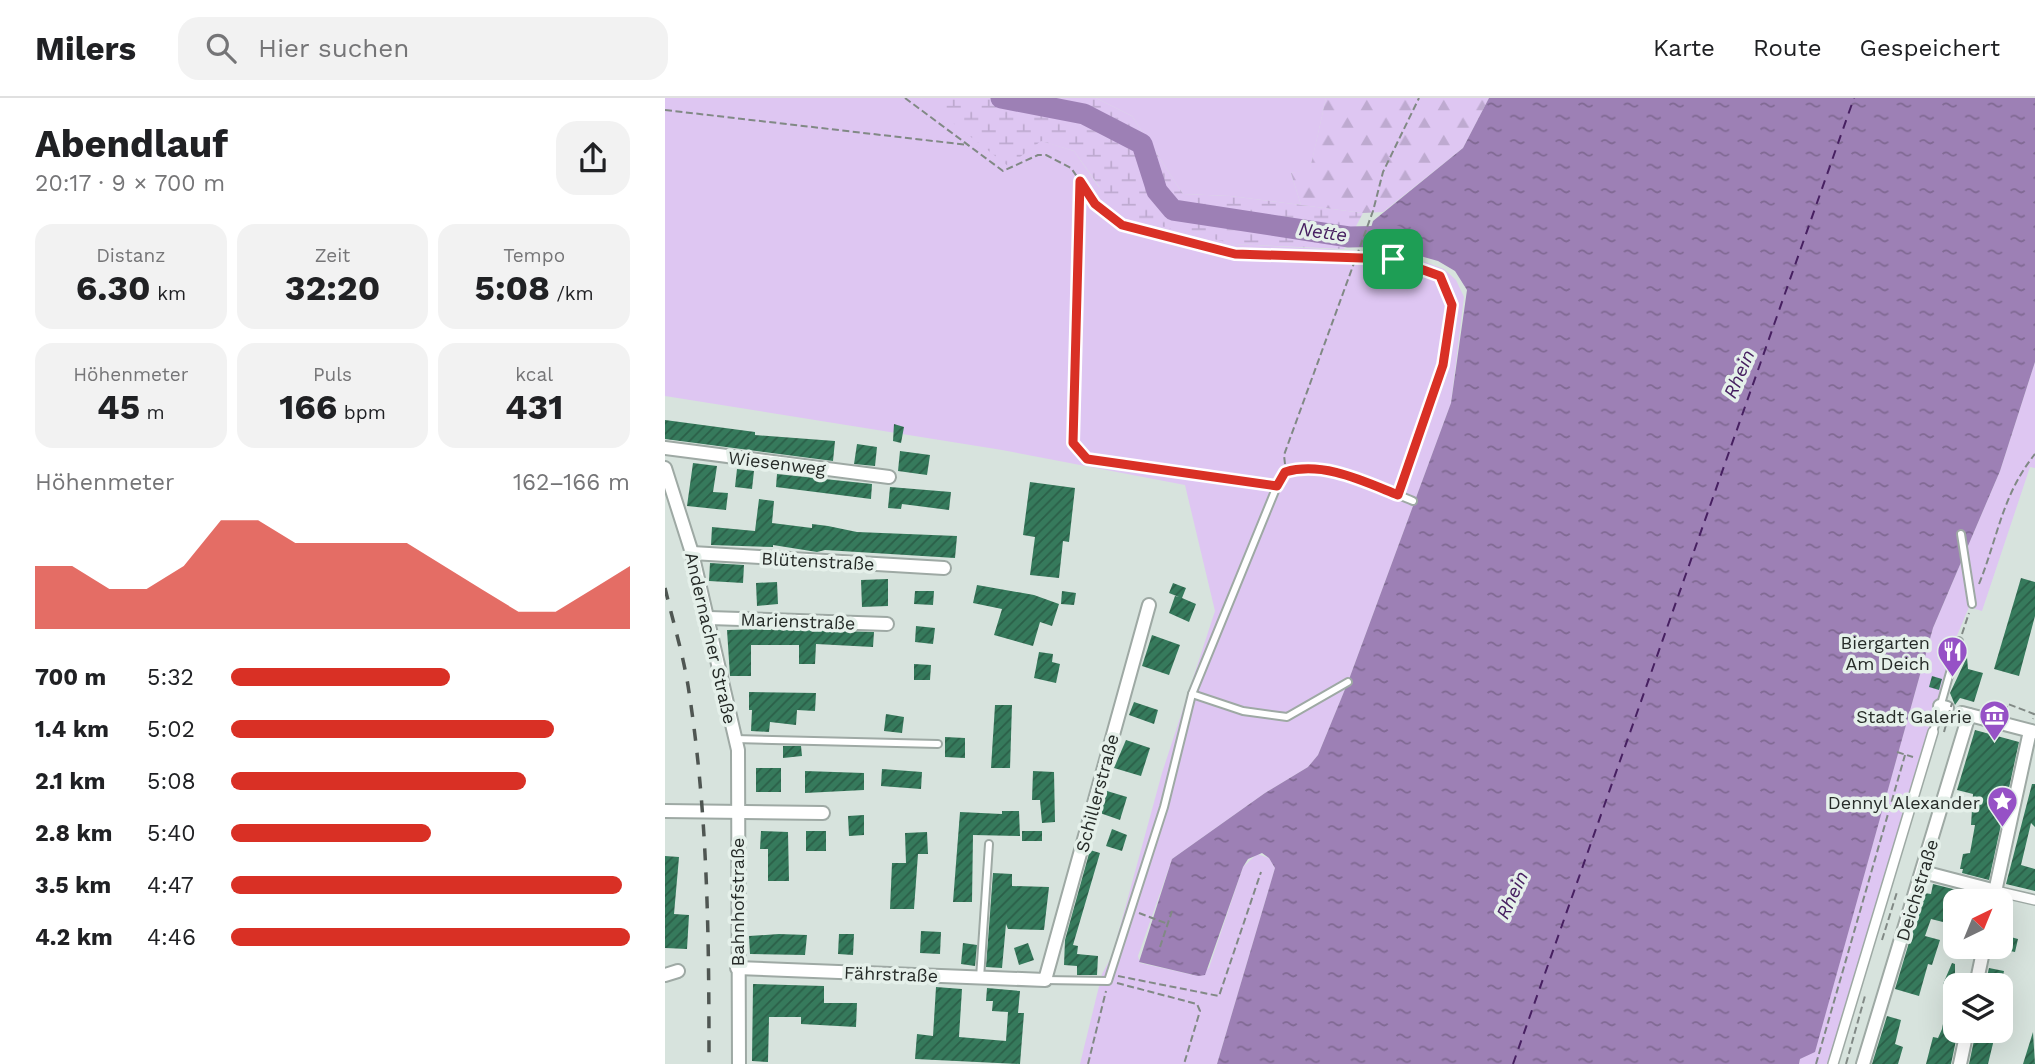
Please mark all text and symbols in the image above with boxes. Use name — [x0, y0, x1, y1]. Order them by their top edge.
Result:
search box — [178, 17, 668, 80]
text: Milers — [35, 29, 136, 68]
icon: search — [202, 29, 240, 67]
text: Hier suchen — [258, 33, 409, 63]
text: Karte — [1653, 34, 1715, 62]
text: Route — [1753, 34, 1822, 62]
text: Gespeichert — [1860, 34, 2000, 62]
button: share — [556, 121, 630, 195]
text: Abendlauf — [35, 122, 228, 166]
text: 20:17 · 9 × 700 m — [35, 170, 225, 197]
water label: Nette — [1297, 217, 1349, 247]
pin — [1363, 229, 1423, 289]
icon: arrive — [1374, 240, 1412, 278]
text: Distanz — [96, 244, 165, 267]
text: Zeit — [315, 244, 350, 267]
text: Tempo — [503, 244, 565, 267]
text: 6.30 — [76, 267, 151, 309]
text: 32:20 — [285, 267, 380, 309]
text: 5:08 — [475, 267, 550, 309]
text: km — [151, 282, 186, 305]
text: /km — [550, 282, 594, 305]
water label: Rhein — [1719, 346, 1759, 402]
text: Höhenmeter — [73, 363, 188, 386]
text: Puls — [313, 363, 352, 386]
text: kcal — [515, 363, 553, 386]
text: 45 — [97, 386, 140, 428]
text: 166 — [279, 386, 337, 428]
text: 431 — [505, 386, 563, 428]
text: m — [140, 401, 165, 424]
text: bpm — [337, 401, 386, 424]
street label: Wiesenweg — [727, 447, 827, 479]
text: Höhenmeter — [35, 469, 174, 496]
text: 162–166 m — [513, 469, 630, 496]
street label: Blütenstraße — [761, 548, 875, 574]
street label: Andernacher Straße — [681, 550, 741, 726]
street label: Marienstraße — [740, 609, 856, 633]
place label: Biergarten Am Deich — [1841, 632, 1930, 674]
restaurant icon: Biergarten Am Deich — [1936, 635, 1970, 679]
text: 700 m — [35, 664, 106, 691]
text: 5:32 — [147, 664, 194, 691]
museum icon: Stadt Galerie — [1978, 699, 2012, 743]
place label: Stadt Galerie — [1856, 706, 1972, 727]
text: 1.4 km — [35, 716, 109, 743]
text: 5:02 — [147, 716, 195, 743]
street label: Schillerstraße — [1071, 731, 1123, 855]
text: 2.1 km — [35, 768, 106, 795]
text: 5:08 — [147, 768, 196, 795]
place icon: Dennyl Alexander — [1986, 785, 2020, 829]
place label: Dennyl Alexander — [1828, 792, 1980, 813]
text: 2.8 km — [35, 820, 112, 847]
text: 5:40 — [147, 820, 196, 847]
street label: Deichstraße — [1892, 837, 1942, 943]
street label: Bahnhofstraße — [727, 838, 748, 966]
water label: Rhein — [1491, 867, 1533, 923]
text: 3.5 km — [35, 872, 111, 899]
text: 4:47 — [147, 872, 194, 899]
north arrow — [1943, 889, 2013, 959]
map controls — [1943, 889, 2013, 1043]
text: 4.2 km — [35, 924, 113, 951]
text: 4:46 — [147, 924, 196, 951]
street label: Fährstraße — [844, 962, 938, 986]
button: layers — [1943, 973, 2013, 1043]

